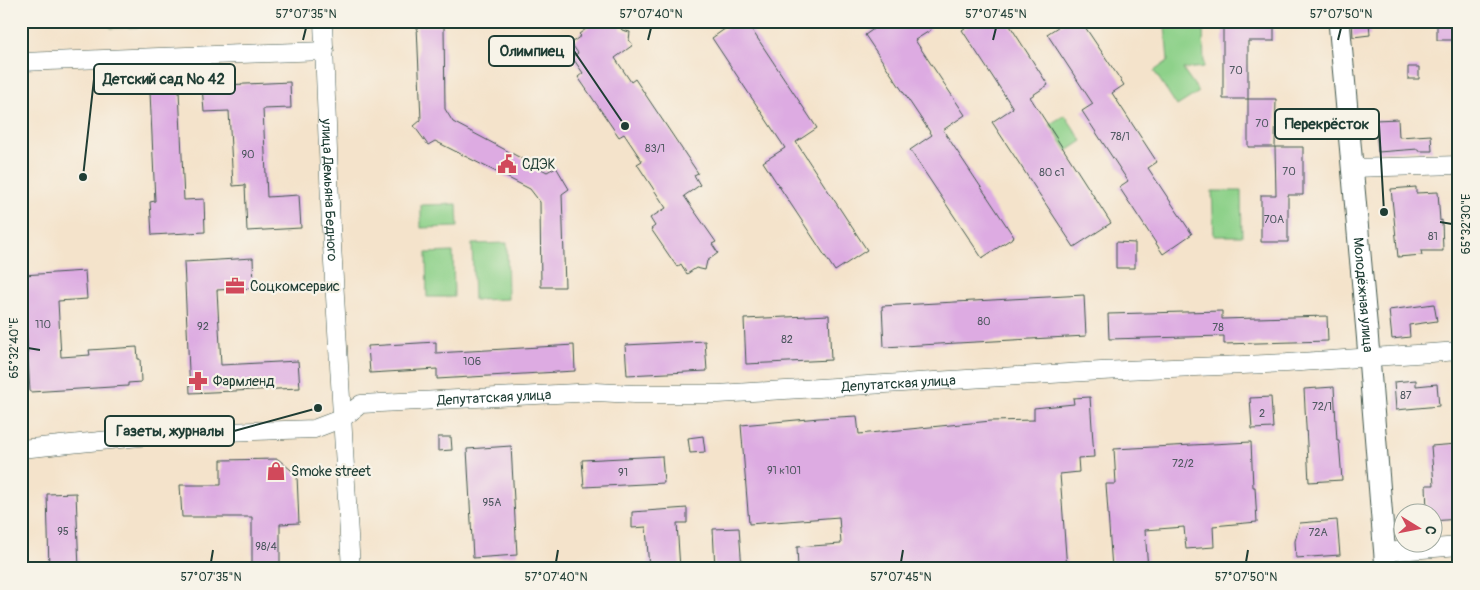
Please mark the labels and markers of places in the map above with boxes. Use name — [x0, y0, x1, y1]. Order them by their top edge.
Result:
callout: Олимпиец — [489, 36, 574, 66]
callout: Детский сад № 42 — [94, 64, 235, 94]
callout: Перекрёсток — [1275, 109, 1379, 139]
public building icon: СДЭК — [496, 153, 518, 175]
place label: СДЭК — [522, 156, 556, 173]
office icon: Соцкомсервис — [224, 275, 246, 297]
place label: Соцкомсервис — [250, 278, 340, 295]
pharmacy icon: Фармленд — [187, 370, 209, 392]
place label: Фармленд — [213, 373, 275, 390]
callout: Газеты, журналы — [105, 416, 234, 446]
shop icon: Smoke street — [265, 460, 287, 482]
place label: Smoke street — [291, 463, 371, 480]

